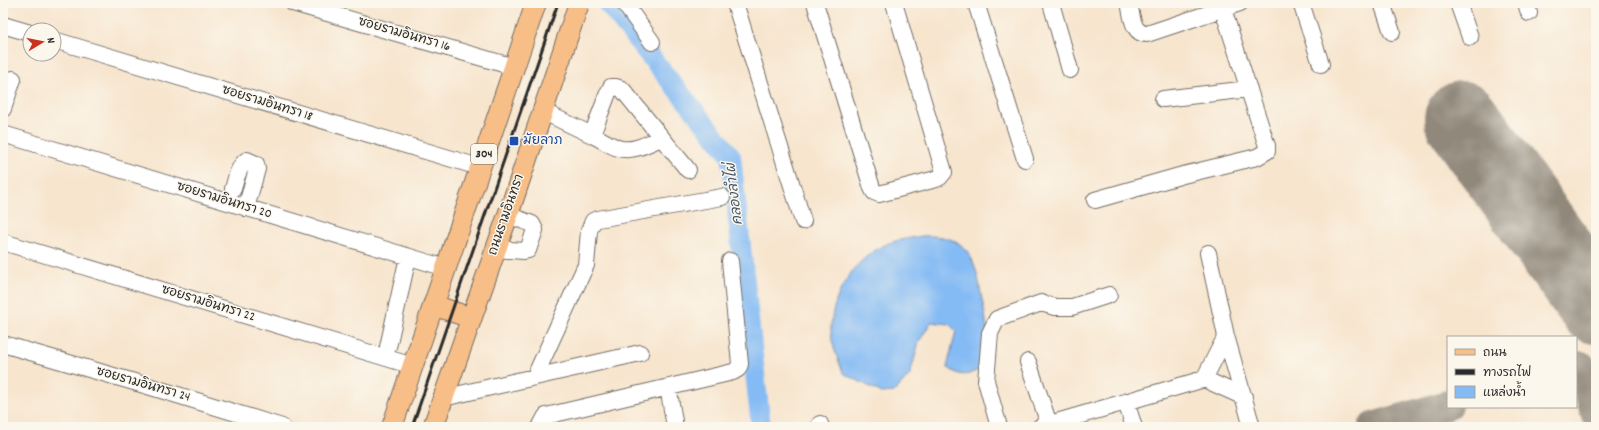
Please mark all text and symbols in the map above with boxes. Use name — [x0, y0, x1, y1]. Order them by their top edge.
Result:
street label: ซอยรามอินทรา 16 — [356, 13, 452, 57]
north arrow — [22, 22, 62, 62]
text: N — [42, 37, 58, 45]
street label: ซอยรามอินทรา 18 — [219, 81, 315, 127]
place label: มัยลาภ — [523, 132, 562, 151]
marker: มัยลาภ — [508, 135, 520, 147]
road number: 304 — [471, 144, 497, 164]
water label: คลองลำไผ่ — [720, 159, 749, 226]
street label: ถนนรามอินทรา — [484, 172, 530, 258]
street label: ซอยรามอินทรา 20 — [174, 177, 274, 225]
street label: ซอยรามอินทรา 22 — [159, 281, 257, 327]
legend — [1447, 336, 1577, 408]
text: ถนน — [1483, 345, 1507, 362]
street label: ซอยรามอินทรา 24 — [94, 362, 192, 408]
text: ทางรถไฟ — [1483, 364, 1531, 382]
text: แหล่งน้ำ — [1483, 381, 1526, 402]

